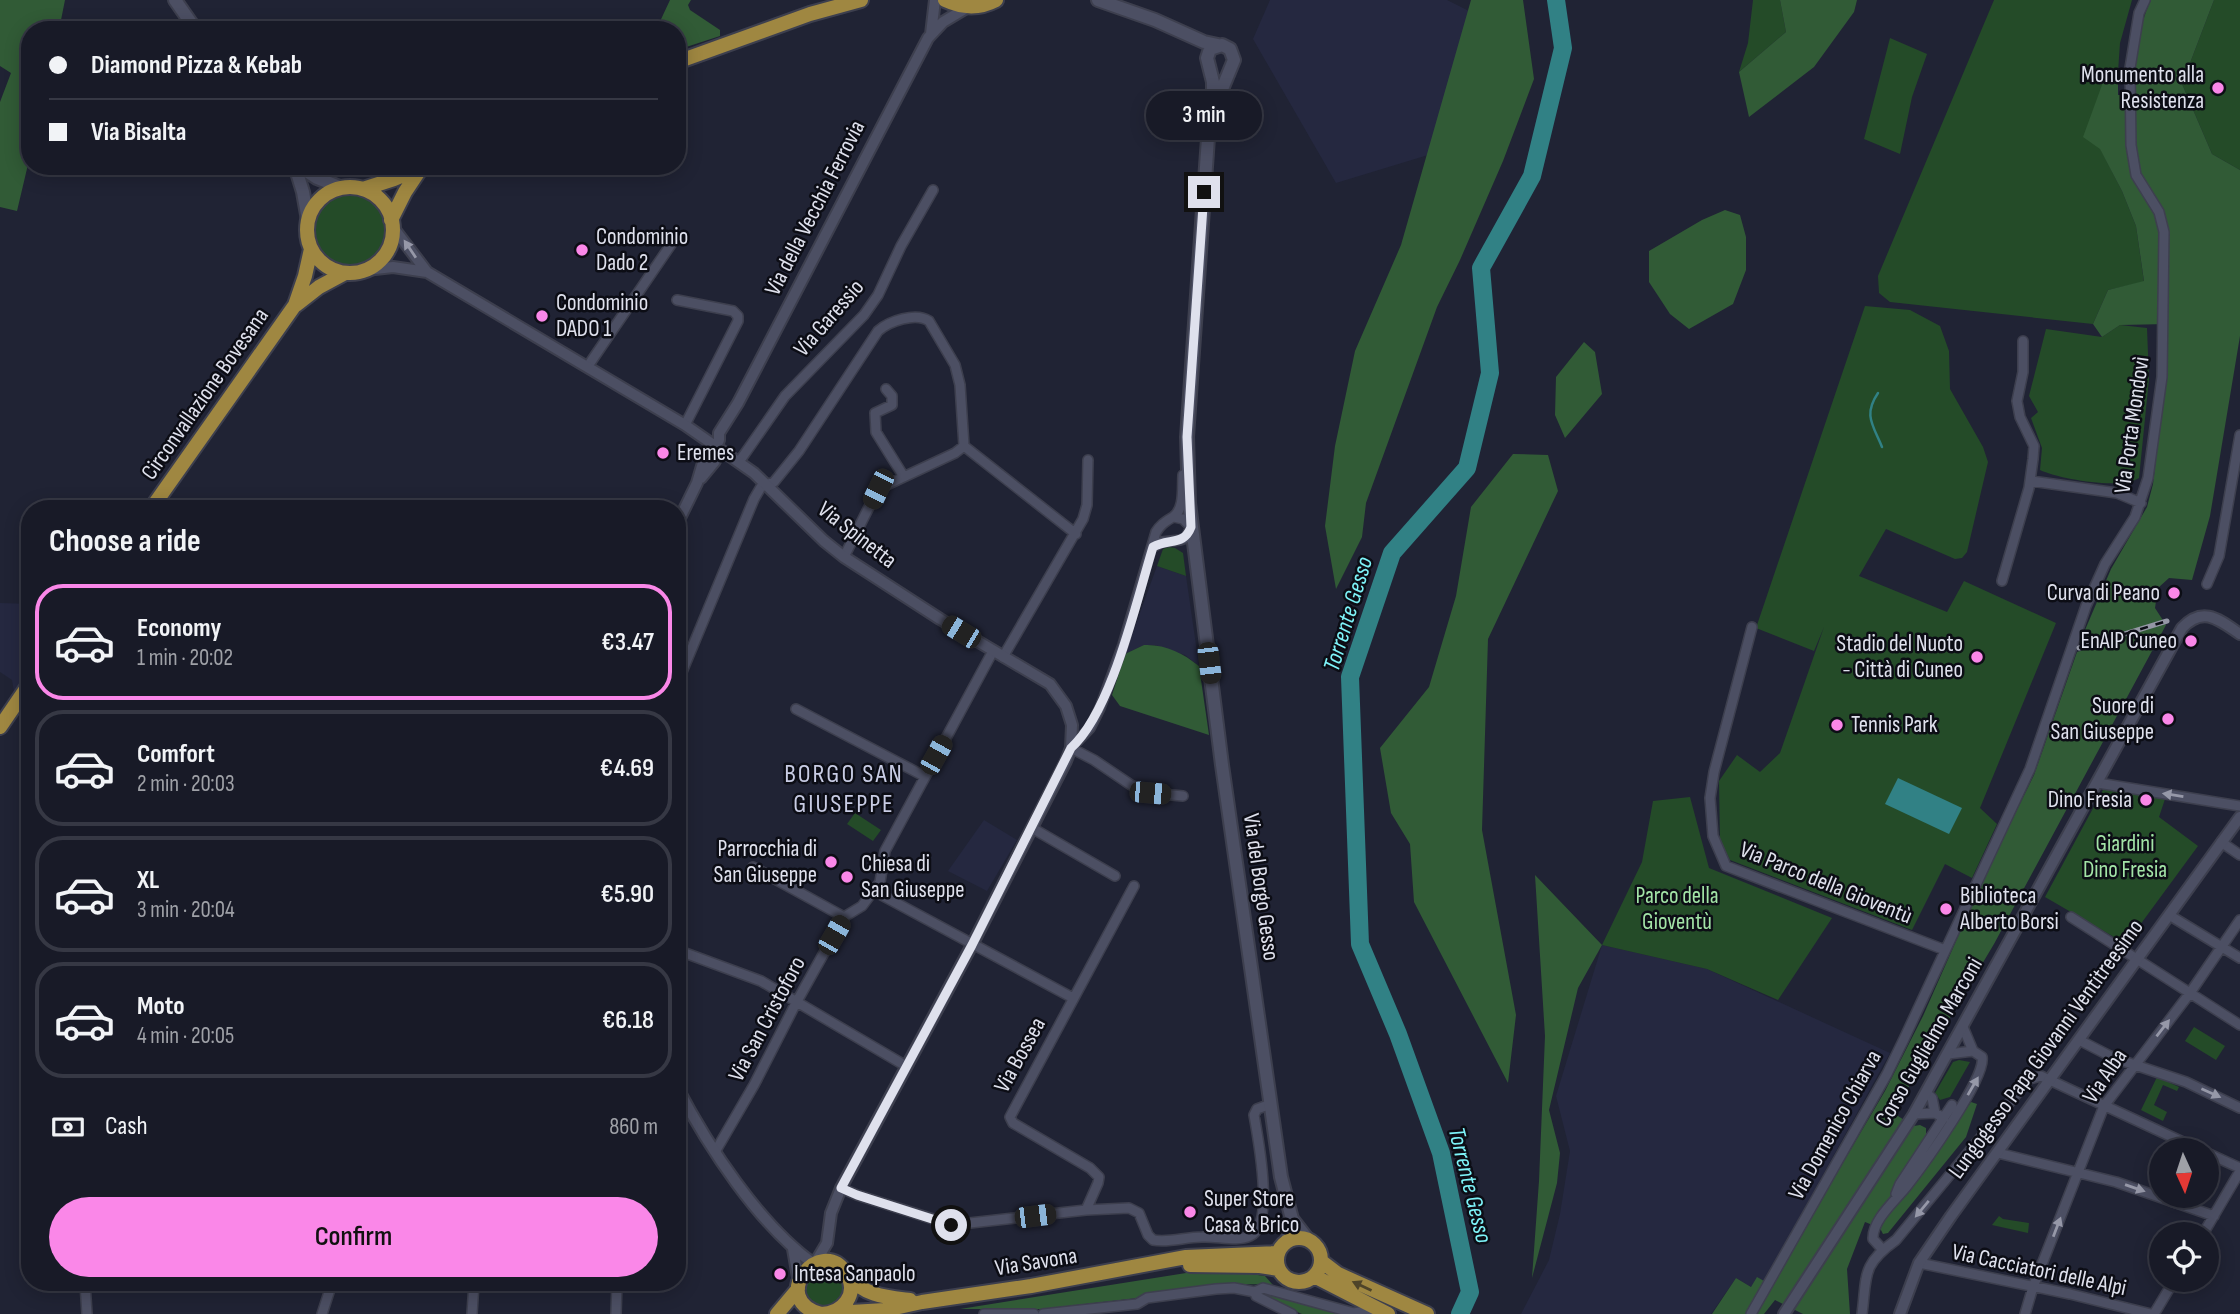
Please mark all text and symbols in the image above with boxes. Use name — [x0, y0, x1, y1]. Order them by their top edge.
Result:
text: Diamond Pizza & Kebab — [91, 50, 302, 81]
place label: Monumento alla Resistenza — [2081, 61, 2204, 115]
marker: Monumento alla Resistenza — [2210, 80, 2226, 96]
callout: 3 min — [1146, 90, 1262, 140]
text: 3 min — [1182, 101, 1226, 129]
street label: Via della Vecchia Ferrovia — [759, 116, 871, 300]
text: Via Bisalta — [91, 117, 186, 148]
route end — [1188, 176, 1220, 208]
place label: Condominio Dado 2 — [596, 223, 688, 277]
one-way arrow — [403, 240, 417, 258]
marker: Condominio Dado 2 — [574, 242, 590, 258]
street label: Via Garessio — [788, 274, 870, 362]
place label: Condominio DADO 1 — [556, 289, 648, 343]
street label: Circonvallazione Bovesana — [135, 303, 275, 485]
marker: Condominio DADO 1 — [534, 308, 550, 324]
street label: Via Porta Mondovì — [2109, 355, 2155, 495]
place label: Eremes — [677, 439, 734, 467]
marker: Eremes — [655, 445, 671, 461]
car — [860, 466, 897, 512]
street label: Via Spinetta — [812, 495, 902, 575]
text: Choose a ride — [49, 522, 201, 561]
water label: Torrente Gesso — [1317, 553, 1379, 675]
place label: Curva di Peano — [2047, 579, 2160, 607]
marker: Curva di Peano — [2166, 585, 2182, 601]
icon: car — [53, 611, 116, 674]
car — [938, 612, 985, 652]
text: Economy — [137, 613, 221, 644]
text: €3.47 — [601, 627, 654, 658]
place label: EnAIP Cuneo — [2081, 627, 2177, 655]
place label: Stadio del Nuoto - Città di Cuneo — [1836, 630, 1963, 684]
marker: EnAIP Cuneo — [2183, 633, 2199, 649]
car — [1197, 641, 1222, 685]
text: 1 min · 20:02 — [137, 644, 233, 672]
marker: Stadio del Nuoto - Città di Cuneo — [1969, 649, 1985, 665]
place label: Suore di San Giuseppe — [2051, 692, 2154, 746]
place label: Tennis Park — [1851, 711, 1938, 739]
marker: Suore di San Giuseppe — [2160, 711, 2176, 727]
marker: Tennis Park — [1829, 717, 1845, 733]
car — [917, 732, 956, 778]
icon: car — [53, 737, 116, 800]
text: Comfort — [137, 739, 215, 770]
text: €4.69 — [600, 753, 654, 784]
district label: BORGO SAN GIUSEPPE — [784, 759, 904, 820]
text: 2 min · 20:03 — [137, 770, 235, 798]
car — [1129, 781, 1172, 805]
place label: Dino Fresia — [2048, 786, 2132, 814]
one-way arrow — [2162, 789, 2184, 800]
marker: Dino Fresia — [2138, 792, 2154, 808]
street label: Via del Borgo Gesso — [1237, 812, 1285, 962]
park label: Giardini Dino Fresia — [2083, 830, 2167, 884]
place label: Parrocchia di San Giuseppe — [714, 835, 817, 889]
street label: Via Parco della Gioventù — [1736, 836, 1916, 930]
place label: Chiesa di San Giuseppe — [861, 850, 964, 904]
marker: Parrocchia di San Giuseppe — [823, 854, 839, 870]
icon: car — [53, 863, 116, 926]
text: XL — [137, 865, 159, 896]
marker: Chiesa di San Giuseppe — [839, 869, 855, 885]
text: €5.90 — [601, 879, 654, 910]
park label: Parco della Gioventù — [1635, 882, 1719, 936]
place label: Biblioteca Alberto Borsi — [1959, 882, 2059, 936]
text: 3 min · 20:04 — [137, 896, 235, 924]
marker: Biblioteca Alberto Borsi — [1938, 901, 1954, 917]
car — [815, 912, 854, 958]
street label: Lungogesso Papa Giovanni Ventitreesimo — [1943, 914, 2149, 1184]
street label: Via San Cristoforo — [722, 952, 812, 1086]
street label: Corso Guglielmo Marconi — [1869, 952, 1989, 1132]
icon: car — [53, 989, 116, 1052]
text: Moto — [137, 991, 185, 1022]
text: €6.18 — [602, 1005, 654, 1036]
street label: Via Bossea — [988, 1013, 1052, 1097]
one-way arrow — [2155, 1019, 2169, 1037]
text: 4 min · 20:05 — [137, 1022, 234, 1050]
street label: Via Alba — [2077, 1043, 2133, 1109]
street label: Via Domenico Chiarva — [1782, 1045, 1888, 1205]
one-way arrow — [1967, 1076, 1979, 1095]
one-way arrow — [2201, 1087, 2221, 1099]
icon: cash — [49, 1108, 87, 1146]
text: Cash — [105, 1111, 148, 1142]
text: 860 m — [609, 1113, 658, 1141]
water label: Torrente Gesso — [1442, 1124, 1498, 1246]
north arrow — [2149, 1138, 2219, 1208]
map controls — [2149, 1138, 2219, 1292]
one-way arrow — [2124, 1183, 2145, 1194]
place label: Super Store Casa & Brico — [1204, 1185, 1299, 1239]
button: Confirm — [49, 1197, 658, 1277]
one-way arrow — [1915, 1200, 1930, 1217]
car — [1013, 1203, 1058, 1229]
marker: Super Store Casa & Brico — [1182, 1204, 1198, 1220]
route start — [935, 1209, 967, 1241]
one-way arrow — [2052, 1217, 2063, 1238]
button: locate — [2149, 1222, 2219, 1292]
street label: Via Cacciatori delle Alpi — [1949, 1238, 2129, 1302]
street label: Via Savona — [993, 1242, 1079, 1282]
place label: Intesa Sanpaolo — [794, 1260, 916, 1288]
marker: Intesa Sanpaolo — [772, 1266, 788, 1282]
one-way arrow — [1352, 1280, 1372, 1291]

